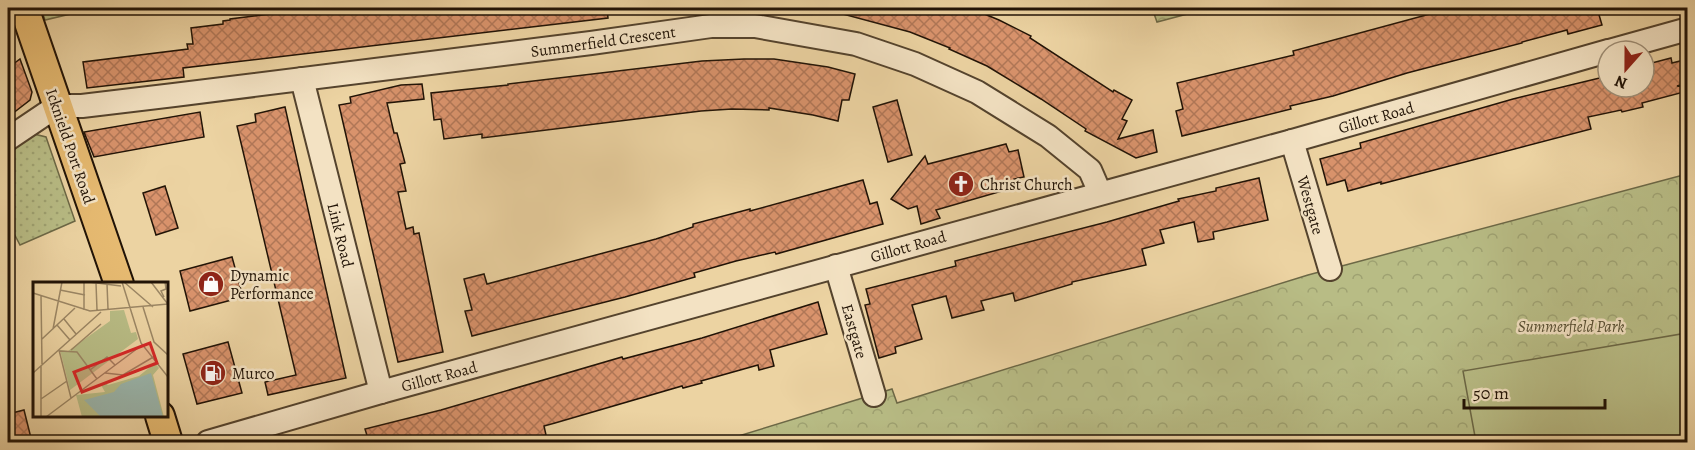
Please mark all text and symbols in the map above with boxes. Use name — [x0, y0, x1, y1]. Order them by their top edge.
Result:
street label: Summerfield Crescent — [529, 21, 677, 63]
north arrow — [1596, 39, 1656, 99]
text: N — [1611, 70, 1630, 94]
street label: Icknield Port Road — [40, 86, 100, 207]
street label: Gillott Road — [1336, 97, 1417, 139]
church icon: Christ Church — [946, 169, 976, 199]
street label: Westgate — [1291, 172, 1329, 237]
place label: Christ Church — [980, 174, 1073, 196]
street label: Link Road — [321, 201, 359, 270]
street label: Gillott Road — [868, 226, 949, 268]
place label: Dynamic Performance — [230, 265, 314, 305]
shop icon: Dynamic Performance — [196, 269, 226, 299]
inset map — [33, 282, 168, 417]
street label: Eastgate — [836, 301, 872, 361]
park label: Summerfield Park — [1518, 316, 1624, 338]
street label: Gillott Road — [399, 356, 480, 398]
fuel station icon: Murco — [198, 358, 228, 388]
place label: Murco — [232, 363, 274, 385]
scale bar — [1464, 372, 1605, 410]
text: 50 m — [1473, 381, 1509, 405]

